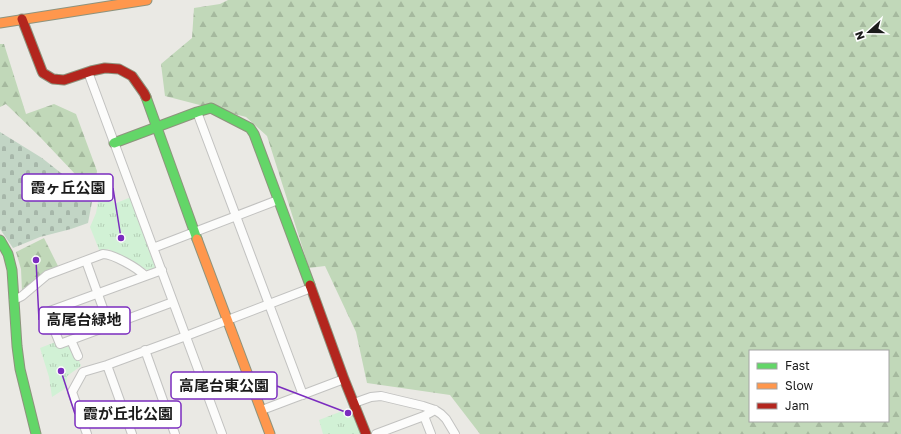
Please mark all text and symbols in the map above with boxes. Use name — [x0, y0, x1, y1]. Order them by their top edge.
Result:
north arrow — [849, 12, 889, 52]
text: N — [852, 30, 867, 42]
callout: 霞ヶ丘公園 — [22, 174, 113, 201]
text: 霞ヶ丘公園 — [30, 178, 106, 196]
callout: 高尾台緑地 — [39, 307, 130, 334]
text: 高尾台緑地 — [46, 310, 122, 328]
legend — [749, 350, 889, 422]
text: Fast — [785, 358, 810, 373]
callout: 高尾台東公園 — [171, 372, 277, 399]
text: 高尾台東公園 — [179, 376, 269, 394]
text: Slow — [785, 378, 813, 393]
text: Jam — [785, 398, 809, 413]
callout: 霞が丘北公園 — [75, 401, 181, 428]
text: 霞が丘北公園 — [83, 404, 173, 422]

